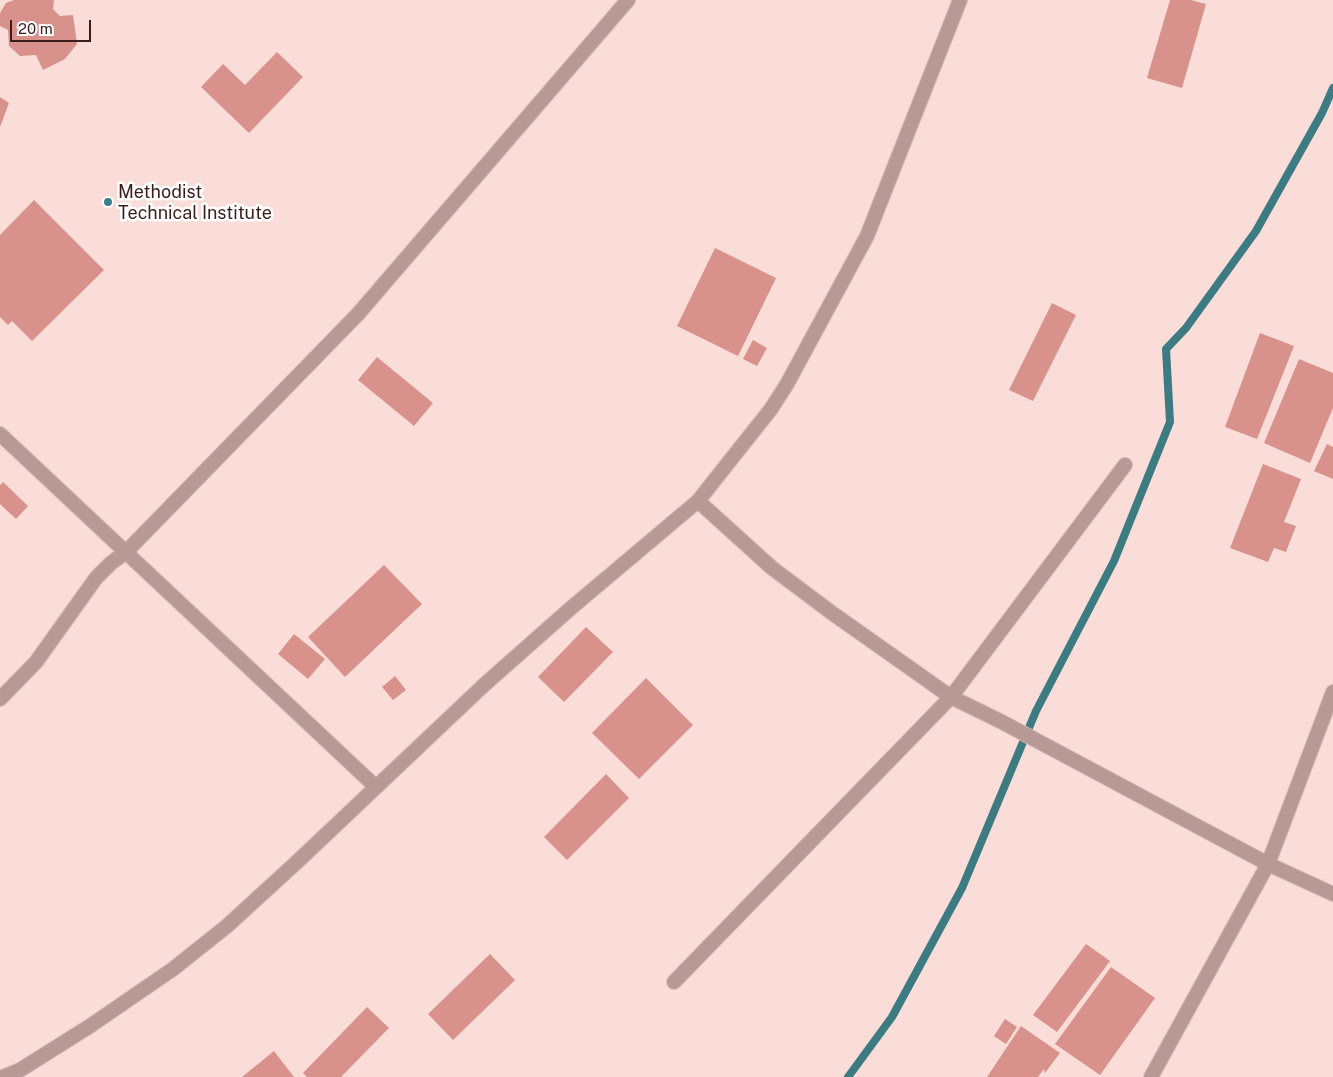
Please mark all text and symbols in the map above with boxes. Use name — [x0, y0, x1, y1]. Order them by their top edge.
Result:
scale bar — [12, 10, 94, 42]
text: 20 m — [18, 20, 53, 37]
place label: Methodist Technical Institute — [118, 181, 272, 223]
marker: Methodist Technical Institute — [102, 196, 114, 208]

